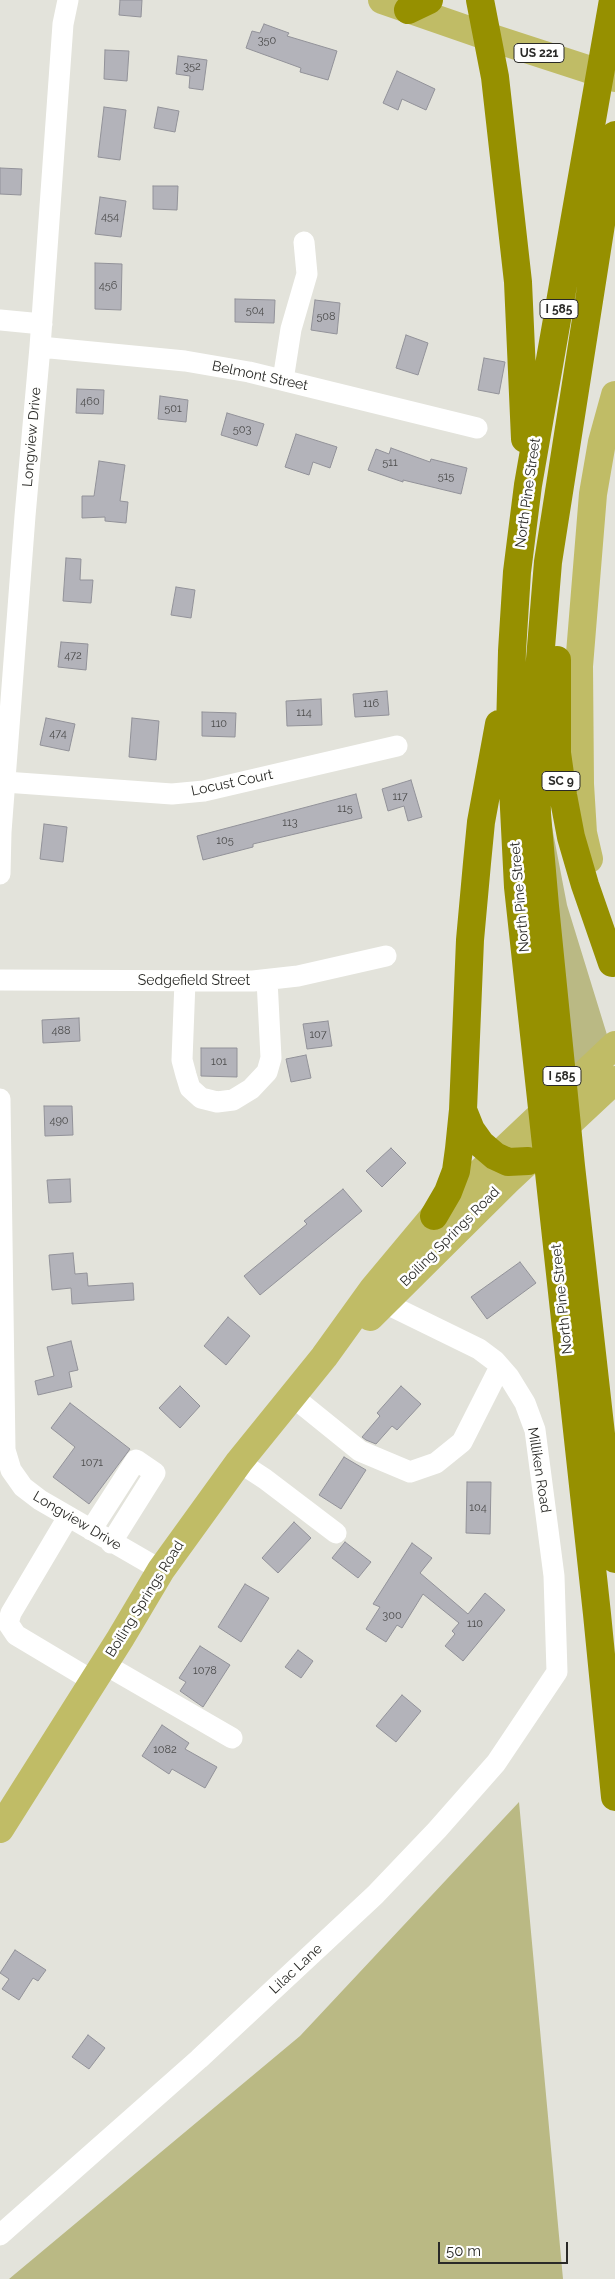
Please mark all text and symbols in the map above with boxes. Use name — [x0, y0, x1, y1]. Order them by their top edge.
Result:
house number: 350 — [258, 34, 276, 48]
road number: US 221 — [514, 44, 564, 62]
house number: 352 — [183, 60, 201, 74]
house number: 454 — [101, 210, 119, 224]
house number: 456 — [99, 279, 117, 293]
road number: I 585 — [540, 300, 578, 318]
house number: 504 — [246, 304, 264, 318]
house number: 508 — [316, 310, 336, 324]
street label: Belmont Street — [210, 358, 310, 394]
street label: Longview Drive — [19, 386, 45, 488]
house number: 460 — [80, 395, 100, 409]
house number: 501 — [164, 402, 182, 416]
house number: 503 — [233, 423, 251, 437]
street label: North Pine Street — [512, 437, 544, 549]
house number: 511 — [382, 456, 398, 470]
house number: 515 — [438, 470, 454, 484]
house number: 472 — [64, 649, 82, 663]
house number: 116 — [363, 697, 379, 711]
house number: 114 — [296, 706, 312, 720]
house number: 110 — [211, 717, 227, 731]
house number: 474 — [49, 727, 67, 741]
street label: Locust Court — [190, 766, 274, 800]
road number: SC 9 — [542, 771, 580, 790]
house number: 117 — [392, 790, 408, 804]
house number: 115 — [337, 802, 353, 816]
house number: 113 — [282, 816, 298, 830]
house number: 105 — [216, 834, 234, 848]
street label: North Pine Street — [507, 841, 533, 953]
street label: Sedgefield Street — [138, 973, 250, 989]
house number: 488 — [51, 1024, 71, 1038]
house number: 107 — [309, 1028, 327, 1042]
house number: 101 — [211, 1055, 227, 1069]
road number: I 585 — [543, 1066, 581, 1086]
house number: 490 — [49, 1114, 69, 1128]
street label: Boiling Springs Road — [397, 1184, 503, 1290]
street label: North Pine Street — [548, 1243, 576, 1355]
street label: Milliken Road — [524, 1426, 554, 1514]
house number: 1071 — [81, 1456, 103, 1470]
street label: Longview Drive — [30, 1488, 124, 1554]
house number: 104 — [469, 1501, 487, 1515]
street label: Boiling Springs Road — [102, 1538, 188, 1660]
house number: 300 — [382, 1609, 402, 1623]
house number: 110 — [467, 1617, 483, 1631]
house number: 1078 — [193, 1664, 217, 1678]
house number: 1082 — [153, 1743, 177, 1757]
street label: Lilac Lane — [266, 1940, 326, 1998]
scale bar — [440, 2232, 570, 2264]
text: 50 m — [446, 2242, 481, 2260]

